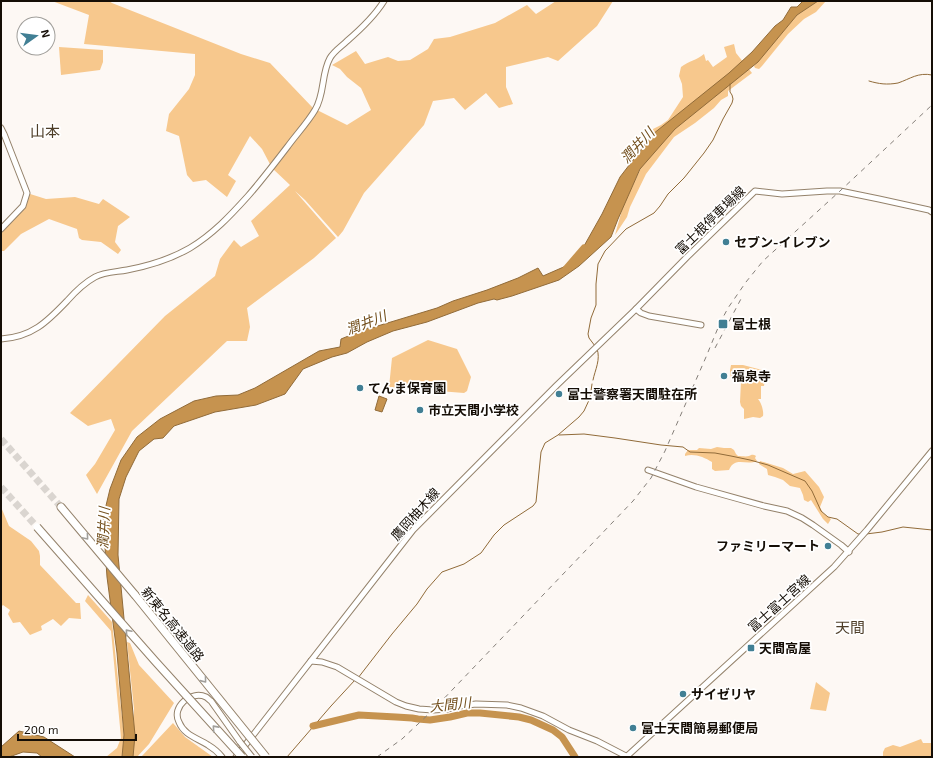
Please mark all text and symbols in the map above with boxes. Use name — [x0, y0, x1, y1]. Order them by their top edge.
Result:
north arrow — [16, 16, 56, 56]
text: N — [39, 28, 53, 39]
district label: 山本 — [30, 122, 60, 140]
water label: 潤井川 — [616, 122, 659, 166]
street label: 富士根停車場線 — [672, 183, 748, 257]
place label: セブン-イレブン — [734, 234, 830, 250]
marker: セブン-イレブン — [721, 237, 731, 247]
water label: 潤井川 — [343, 306, 391, 337]
place label: 富士根 — [732, 316, 771, 332]
marker: 富士根 — [717, 318, 729, 330]
place label: 福泉寺 — [732, 368, 771, 384]
marker: 福泉寺 — [719, 371, 729, 381]
place label: てんま保育園 — [368, 380, 446, 396]
marker: てんま保育園 — [355, 383, 365, 393]
place label: 富士警察署天間駐在所 — [567, 386, 697, 402]
marker: 富士警察署天間駐在所 — [554, 389, 564, 399]
place label: 市立天間小学校 — [428, 402, 519, 418]
marker: 市立天間小学校 — [415, 405, 425, 415]
street label: 鷹岡柚木線 — [387, 484, 443, 544]
water label: 潤井川 — [93, 505, 113, 549]
one-way arrow — [81, 532, 88, 540]
place label: ファミリーマート — [716, 538, 820, 554]
marker: ファミリーマート — [823, 541, 833, 551]
street label: 富士富士宮線 — [745, 571, 813, 635]
street label: 新東名高速道路 — [138, 584, 208, 664]
district label: 天間 — [835, 618, 865, 636]
one-way arrow — [126, 629, 133, 636]
place label: 天間高屋 — [759, 640, 811, 656]
marker: 天間高屋 — [746, 643, 756, 653]
one-way arrow — [199, 676, 206, 683]
place label: サイゼリヤ — [691, 686, 756, 702]
marker: サイゼリヤ — [678, 689, 688, 699]
water label: 大間川 — [428, 693, 474, 715]
scale bar — [18, 716, 136, 742]
place label: 富士天間簡易郵便局 — [641, 720, 758, 736]
text: 200 m — [24, 722, 58, 736]
marker: 富士天間簡易郵便局 — [628, 723, 638, 733]
one-way arrow — [213, 725, 220, 733]

